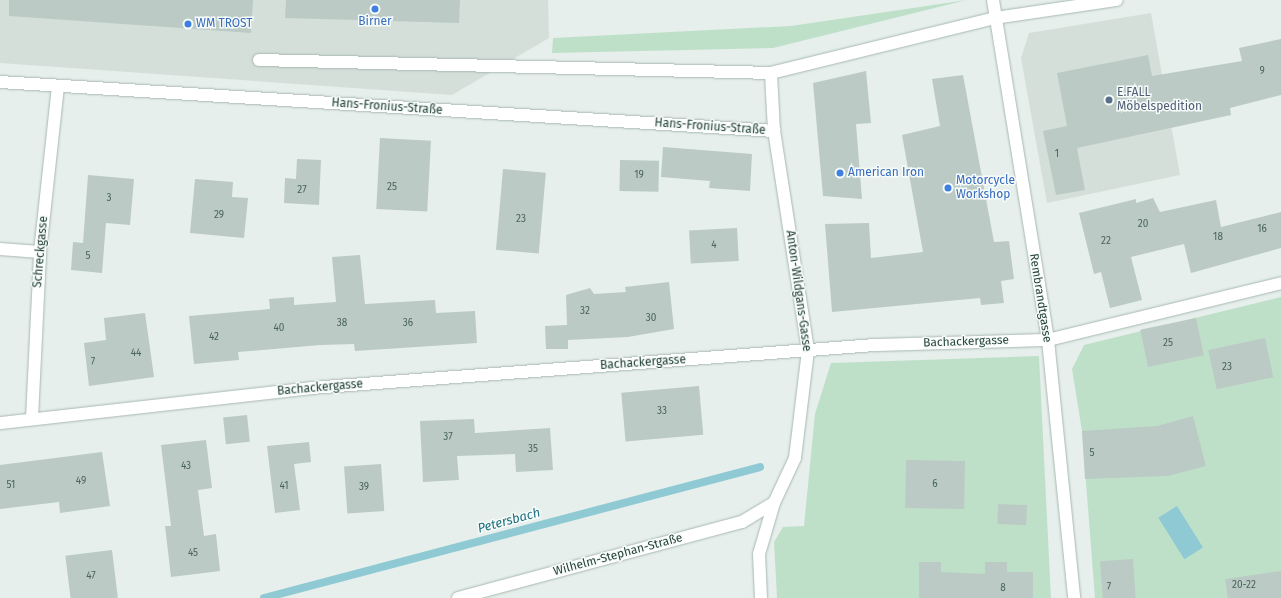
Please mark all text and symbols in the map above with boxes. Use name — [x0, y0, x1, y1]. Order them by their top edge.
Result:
marker: Birner — [370, 4, 380, 14]
place label: Birner — [358, 15, 392, 29]
place label: WM TROST — [196, 17, 253, 31]
marker: WM TROST — [183, 19, 193, 29]
house number: 9 — [1259, 66, 1265, 78]
place label: E.FALL Möbelspedition — [1117, 86, 1202, 114]
marker: E.FALL Möbelspedition — [1104, 95, 1114, 105]
street label: Hans-Fronius-Straße — [331, 96, 443, 118]
street label: Hans-Fronius-Straße — [654, 116, 766, 138]
house number: 1 — [1055, 149, 1059, 161]
place label: American Iron — [848, 166, 924, 180]
marker: American Iron — [835, 168, 845, 178]
house number: 19 — [634, 170, 644, 182]
place label: Motorcycle Workshop — [956, 174, 1015, 202]
house number: 25 — [387, 182, 397, 194]
marker: Motorcycle Workshop — [943, 183, 953, 193]
house number: 27 — [297, 185, 307, 197]
house number: 3 — [107, 193, 111, 205]
house number: 29 — [214, 210, 224, 222]
house number: 23 — [516, 214, 526, 226]
street label: Schreckgasse — [31, 216, 51, 288]
house number: 20 — [1138, 219, 1148, 231]
house number: 16 — [1257, 224, 1267, 236]
street label: Anton-Wildgans-Gasse — [782, 229, 814, 353]
house number: 18 — [1213, 232, 1223, 244]
house number: 22 — [1101, 236, 1111, 248]
house number: 4 — [711, 240, 717, 252]
house number: 5 — [85, 251, 91, 263]
street label: Rembrandtgasse — [1026, 252, 1054, 344]
house number: 32 — [580, 306, 590, 318]
house number: 30 — [646, 313, 656, 325]
house number: 38 — [337, 318, 347, 330]
house number: 36 — [403, 318, 413, 330]
house number: 40 — [274, 323, 284, 335]
house number: 42 — [209, 332, 219, 344]
street label: Bachackergasse — [923, 333, 1009, 351]
house number: 25 — [1163, 338, 1173, 350]
house number: 44 — [131, 348, 141, 360]
street label: Bachackergasse — [600, 353, 686, 373]
house number: 7 — [91, 357, 95, 369]
house number: 23 — [1222, 362, 1232, 374]
street label: Bachackergasse — [277, 377, 363, 399]
house number: 33 — [657, 406, 667, 418]
house number: 37 — [443, 432, 453, 444]
house number: 35 — [528, 444, 538, 456]
house number: 5 — [1089, 448, 1095, 460]
house number: 43 — [181, 461, 191, 473]
house number: 49 — [76, 476, 86, 488]
house number: 6 — [932, 479, 938, 491]
house number: 51 — [7, 480, 15, 492]
house number: 41 — [279, 481, 289, 493]
house number: 39 — [359, 482, 369, 494]
water label: Petersbach — [476, 505, 542, 537]
street label: Wilhelm-Stephan-Straße — [552, 531, 684, 579]
house number: 45 — [188, 548, 198, 560]
house number: 47 — [86, 571, 96, 583]
house number: 20-22 — [1232, 580, 1256, 592]
house number: 7 — [1107, 582, 1111, 594]
house number: 8 — [1000, 583, 1006, 595]

